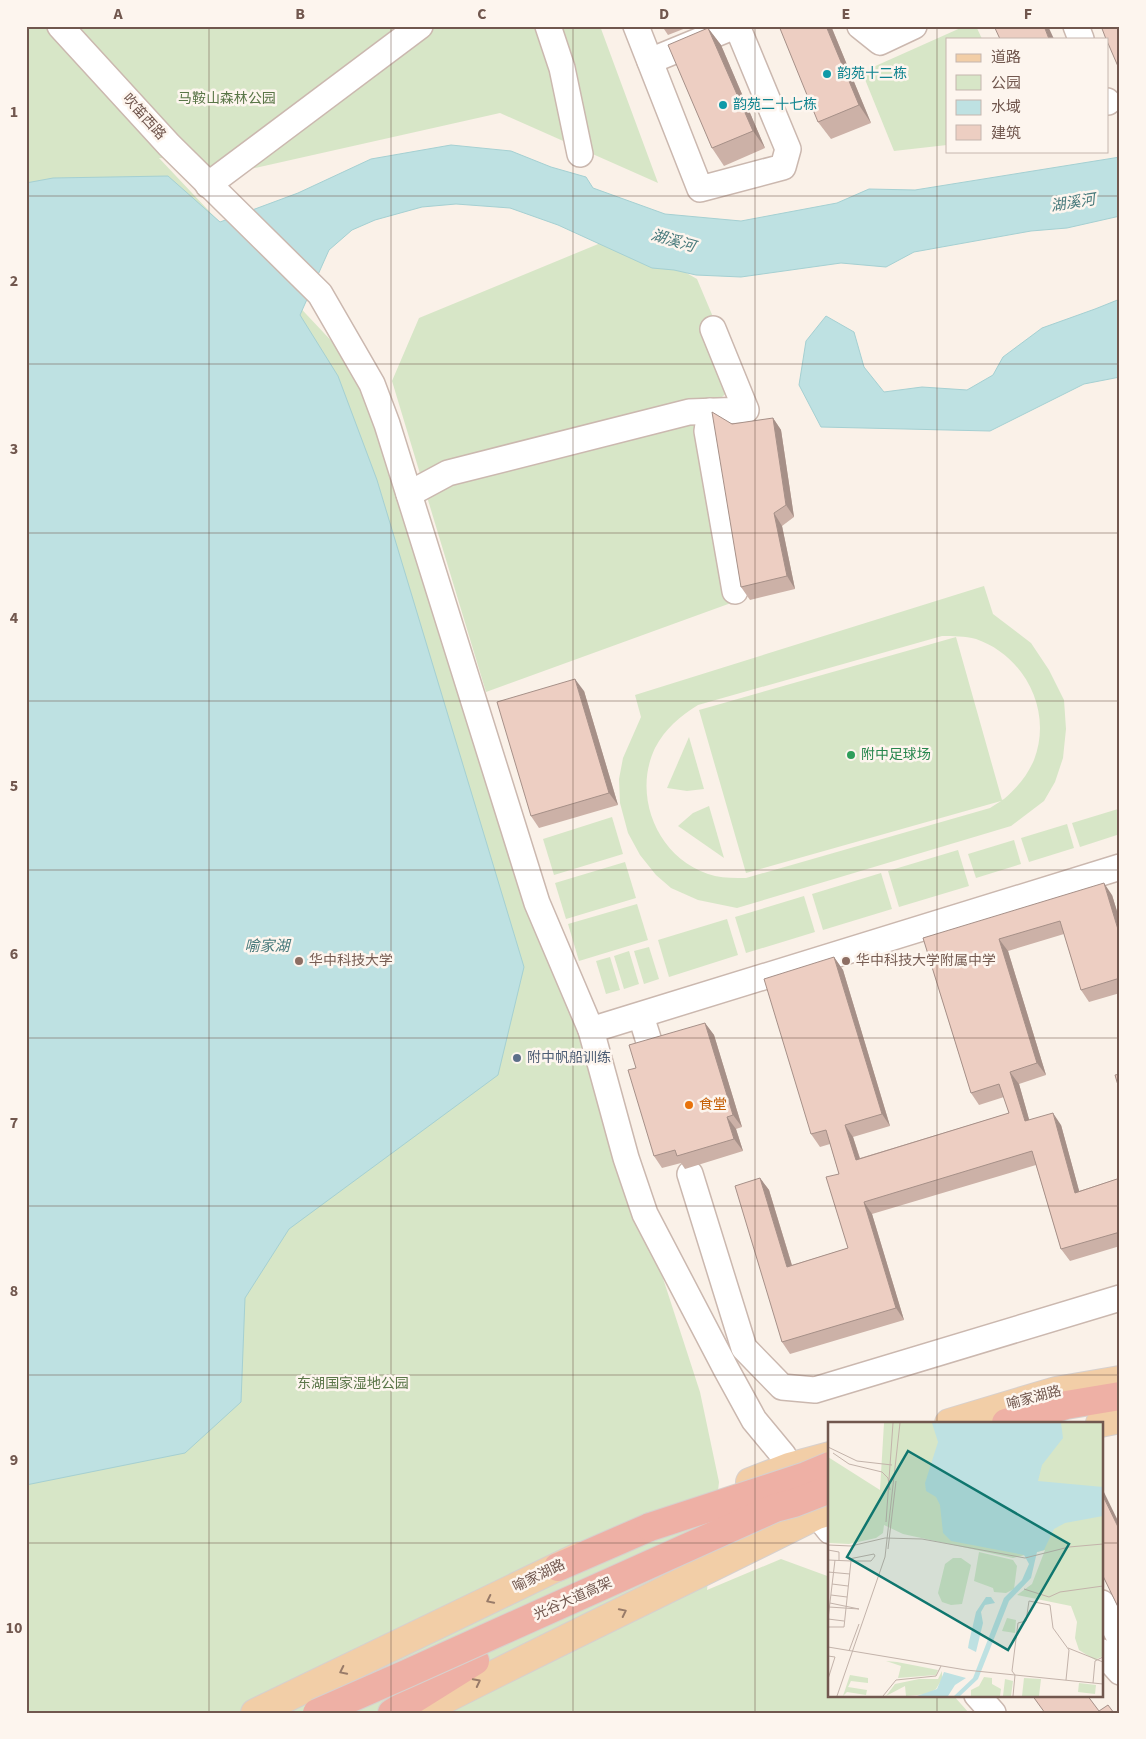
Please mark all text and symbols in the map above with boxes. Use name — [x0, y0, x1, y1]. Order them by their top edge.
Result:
text: A — [112, 3, 123, 25]
text: B — [295, 3, 305, 25]
text: C — [477, 3, 487, 25]
text: D — [659, 3, 669, 25]
text: E — [842, 3, 850, 25]
text: F — [1024, 3, 1032, 25]
legend — [946, 38, 1108, 152]
text: 道路 — [991, 47, 1021, 68]
place label: 韵苑十二栋 — [837, 64, 907, 84]
marker: 韵苑十二栋 — [821, 68, 833, 80]
text: 公园 — [991, 73, 1021, 94]
park label: 马鞍山森林公园 — [178, 89, 276, 109]
street label: 吹笛西路 — [118, 90, 170, 144]
place label: 韵苑二十七栋 — [733, 95, 817, 115]
text: 水域 — [991, 97, 1021, 118]
marker: 韵苑二十七栋 — [717, 99, 729, 111]
text: 1 — [10, 101, 18, 123]
text: 建筑 — [991, 123, 1021, 144]
water label: 湖溪河 — [1049, 189, 1100, 217]
water label: 湖溪河 — [648, 225, 700, 258]
text: 2 — [10, 270, 18, 292]
text: 3 — [10, 438, 18, 460]
text: 4 — [10, 607, 19, 629]
place label: 附中足球场 — [861, 745, 931, 765]
marker: 附中足球场 — [845, 749, 857, 761]
text: 5 — [10, 775, 18, 797]
water label: 喻家湖 — [244, 936, 291, 957]
text: 6 — [10, 943, 18, 965]
place label: 华中科技大学 — [309, 951, 393, 971]
place label: 华中科技大学附属中学 — [856, 951, 996, 971]
marker: 华中科技大学 — [293, 955, 305, 967]
marker: 华中科技大学附属中学 — [840, 955, 852, 967]
place label: 附中帆船训练 — [527, 1048, 611, 1068]
marker: 附中帆船训练 — [511, 1052, 523, 1064]
place label: 食堂 — [699, 1095, 727, 1115]
marker: 食堂 — [683, 1099, 695, 1111]
text: 7 — [10, 1112, 18, 1134]
text: 8 — [10, 1280, 18, 1302]
park label: 东湖国家湿地公园 — [297, 1374, 409, 1394]
street label: 喻家湖路 — [1004, 1381, 1064, 1415]
inset map — [828, 1422, 1104, 1696]
text: 9 — [10, 1449, 18, 1471]
street label: 喻家湖路 — [509, 1555, 569, 1597]
street label: 光谷大道高架 — [531, 1573, 615, 1625]
one-way arrow — [486, 1594, 495, 1604]
one-way arrow — [618, 1607, 627, 1618]
text: 10 — [6, 1617, 22, 1639]
one-way arrow — [339, 1664, 348, 1675]
one-way arrow — [472, 1678, 481, 1688]

